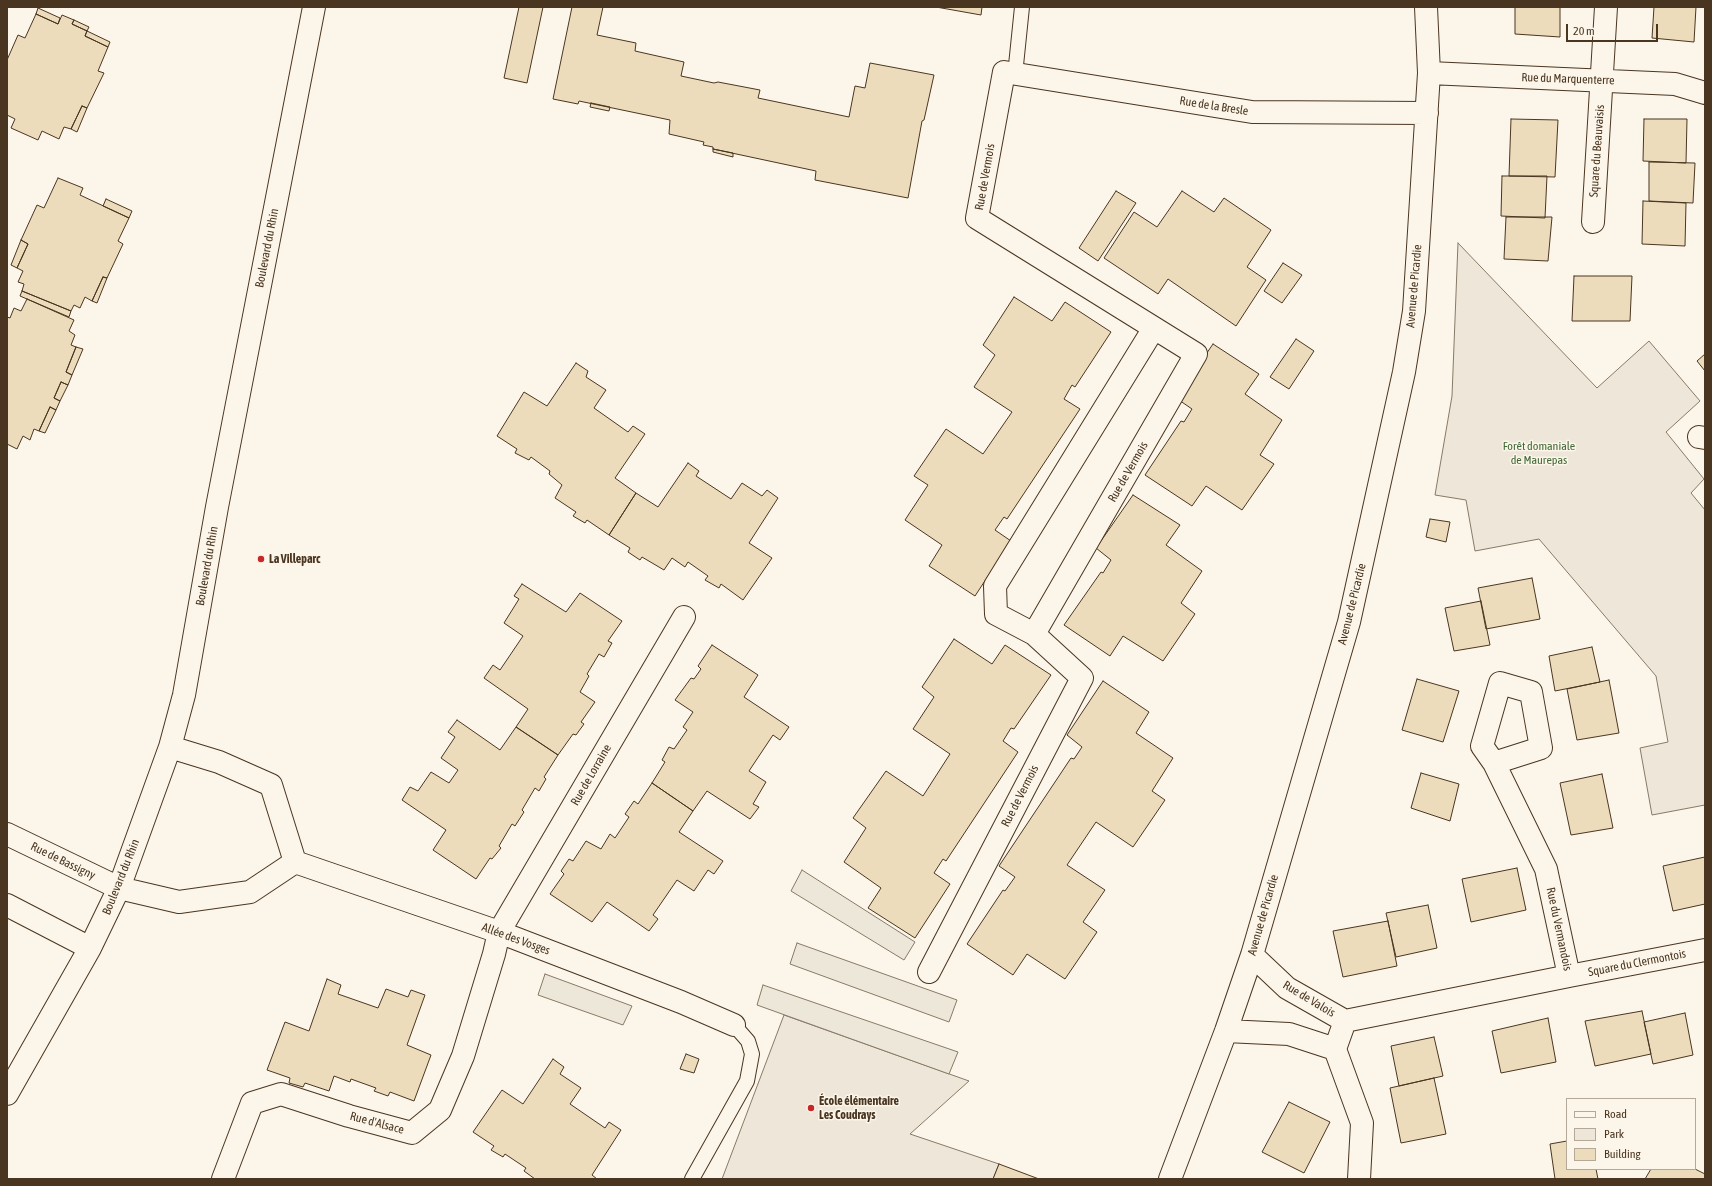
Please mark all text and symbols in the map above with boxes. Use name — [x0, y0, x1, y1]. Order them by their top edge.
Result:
scale bar — [1568, 16, 1660, 42]
text: 20 m — [1573, 24, 1595, 38]
street label: Rue du Marquenterre — [1521, 70, 1615, 88]
street label: Rue de la Bresle — [1179, 93, 1249, 119]
street label: Square du Beauvaisis — [1587, 104, 1607, 198]
street label: Rue de Vermois — [972, 143, 998, 211]
street label: Boulevard du Rhin — [252, 207, 282, 289]
street label: Avenue de Picardie — [1403, 244, 1425, 328]
street label: Rue de Vermois — [1105, 439, 1151, 505]
park label: Forêt domaniale de Maurepas — [1503, 439, 1575, 467]
street label: Boulevard du Rhin — [193, 525, 221, 607]
place label: La Villeparc — [269, 552, 320, 566]
marker: La Villeparc — [256, 554, 266, 564]
street label: Avenue de Picardie — [1335, 562, 1369, 646]
street label: Rue de Lorraine — [568, 742, 614, 808]
street label: Rue de Vermois — [998, 763, 1042, 829]
street label: Boulevard du Rhin — [99, 837, 143, 917]
street label: Rue de Bassigny — [28, 839, 98, 883]
street label: Avenue de Picardie — [1245, 873, 1281, 957]
street label: Rue du Vermandois — [1543, 886, 1575, 972]
street label: Allée des Vosges — [480, 920, 552, 958]
street label: Square du Clermontois — [1587, 946, 1687, 980]
street label: Rue de Valois — [1280, 978, 1338, 1020]
place label: École élémentaire Les Coudrays — [819, 1094, 899, 1122]
legend — [1566, 1098, 1696, 1170]
marker: École élémentaire Les Coudrays — [806, 1103, 816, 1113]
text: Road — [1604, 1107, 1627, 1121]
street label: Rue d'Alsace — [348, 1109, 406, 1137]
text: Park — [1604, 1127, 1624, 1141]
text: Building — [1604, 1147, 1641, 1161]

